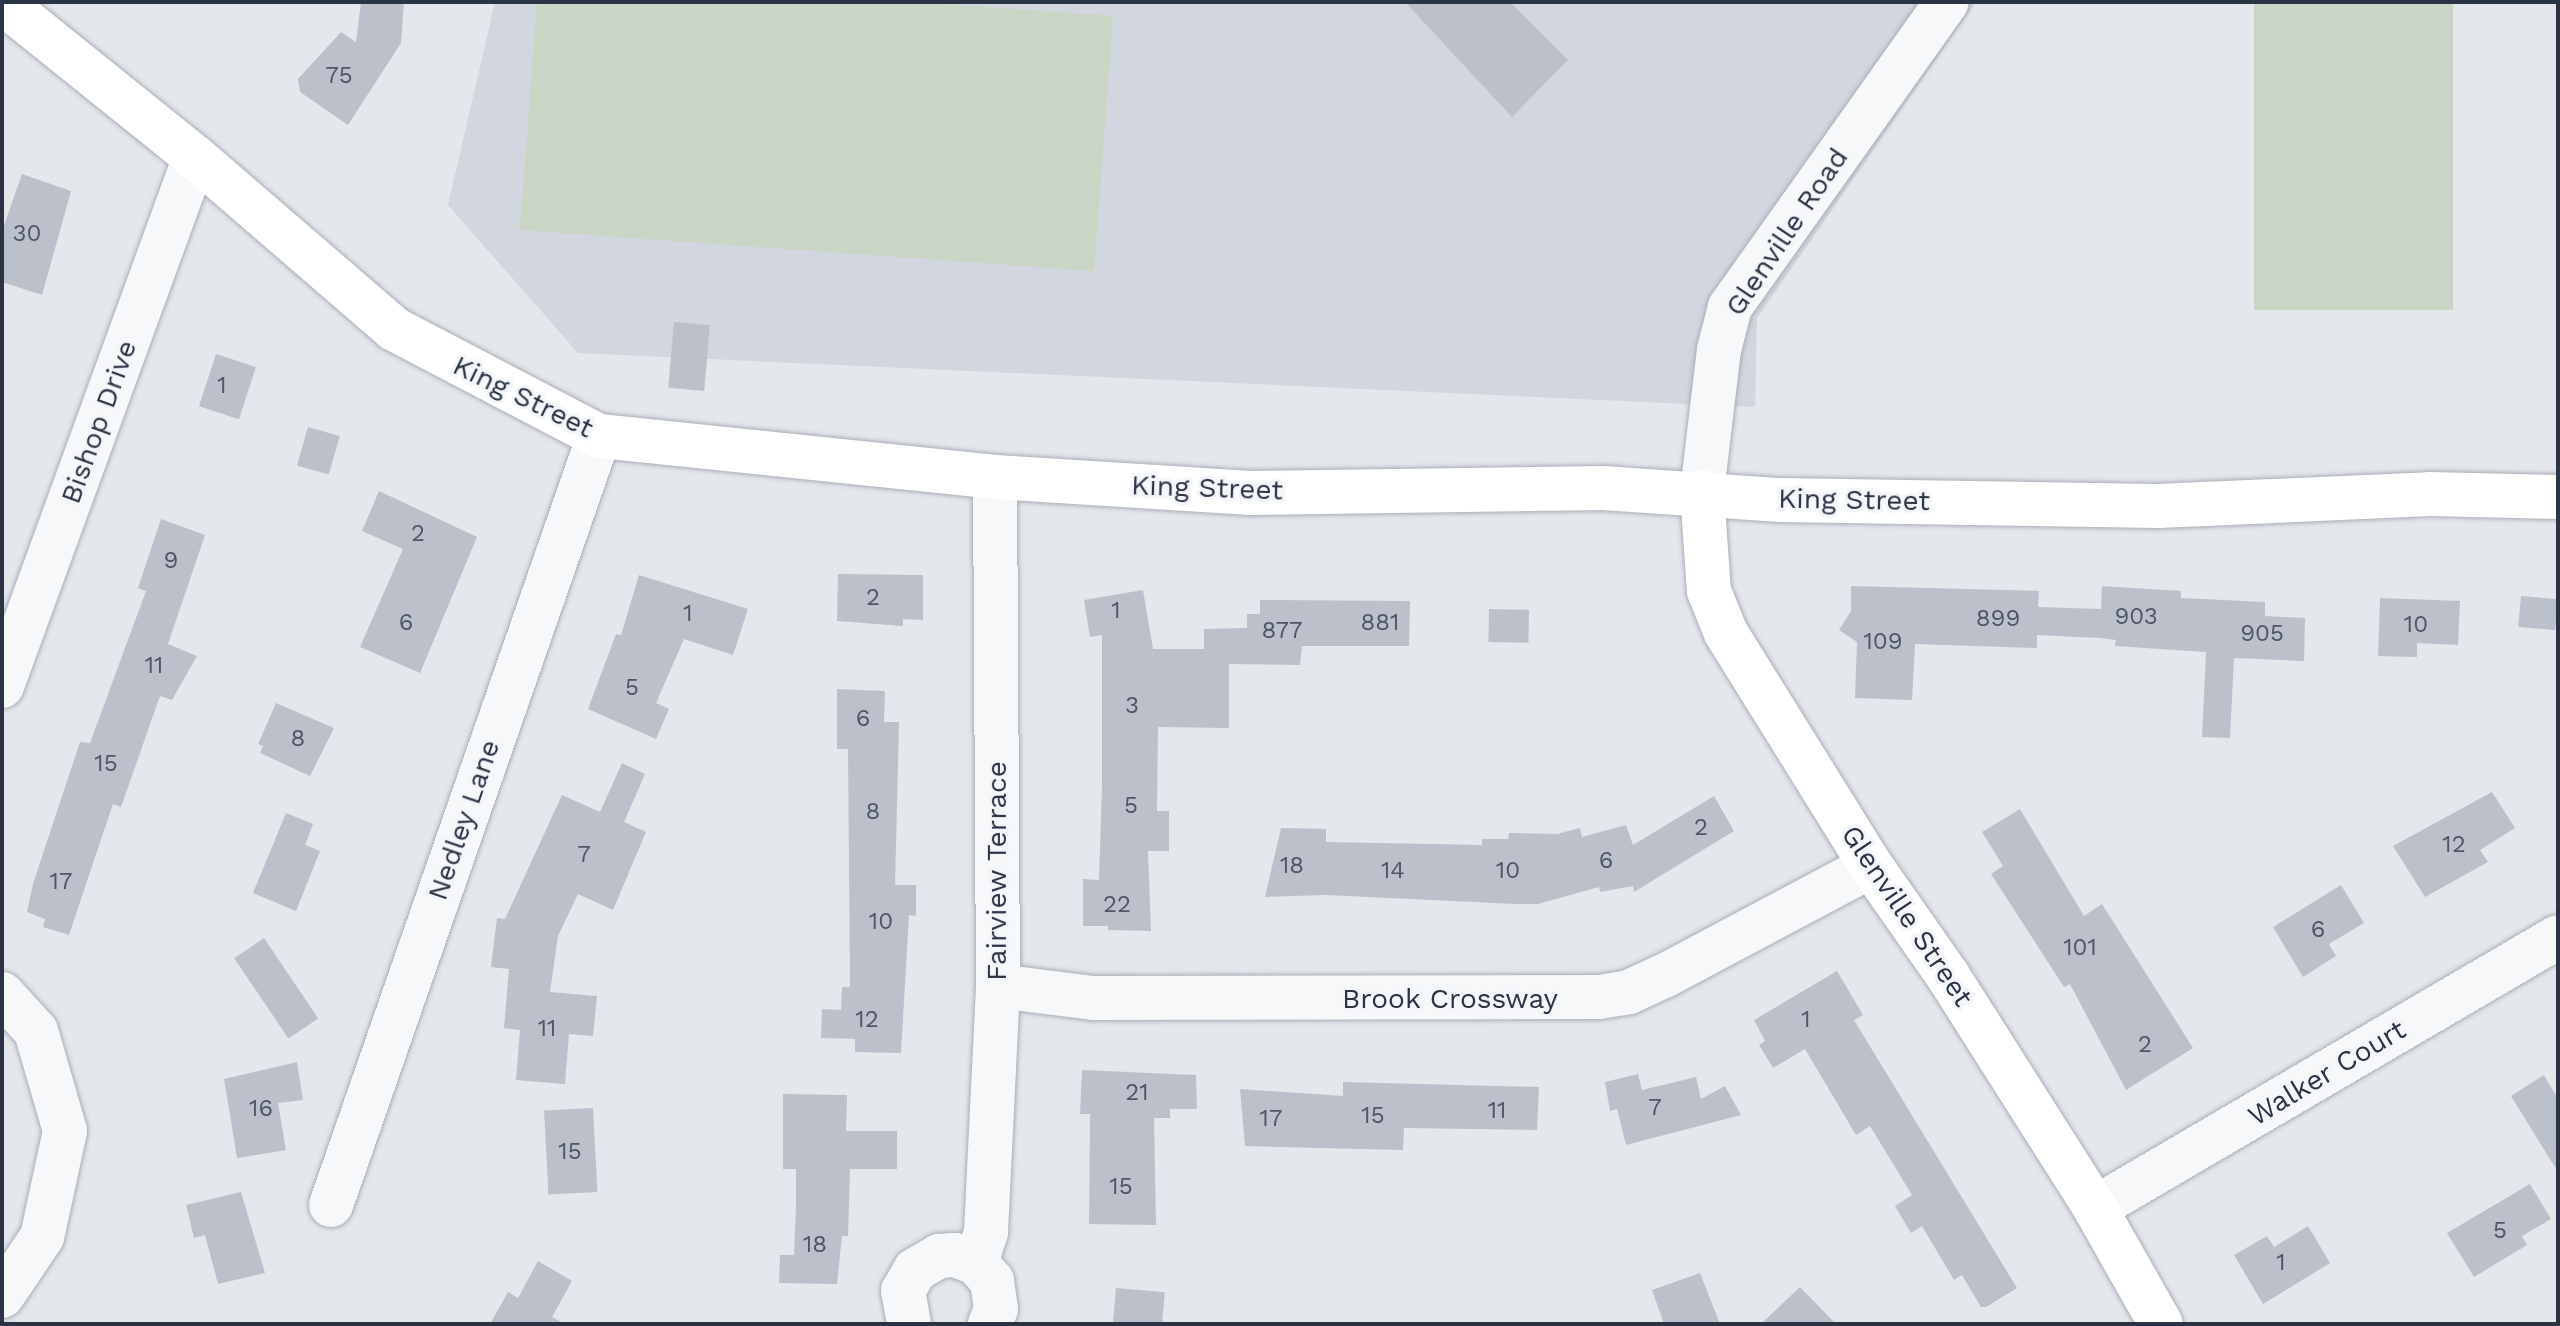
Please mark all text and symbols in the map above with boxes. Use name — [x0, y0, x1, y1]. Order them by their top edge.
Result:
house number: 75 — [325, 62, 353, 90]
street label: Glenville Road — [1719, 142, 1855, 322]
house number: 30 — [13, 220, 41, 248]
street label: Bishop Drive — [54, 336, 144, 508]
street label: King Street — [447, 349, 599, 445]
house number: 1 — [217, 372, 227, 400]
street label: King Street — [1131, 469, 1283, 507]
street label: King Street — [1778, 482, 1930, 518]
house number: 2 — [411, 520, 425, 548]
house number: 9 — [164, 547, 178, 575]
house number: 2 — [866, 584, 880, 612]
house number: 1 — [1111, 597, 1121, 625]
house number: 1 — [683, 600, 693, 628]
house number: 903 — [2114, 603, 2158, 631]
house number: 899 — [1976, 605, 2020, 633]
house number: 6 — [399, 609, 413, 637]
house number: 881 — [1361, 609, 1399, 637]
house number: 10 — [2404, 611, 2428, 639]
house number: 877 — [1262, 617, 1302, 645]
house number: 905 — [2240, 620, 2284, 648]
house number: 109 — [1863, 628, 1903, 656]
house number: 11 — [145, 652, 163, 680]
house number: 5 — [625, 674, 639, 702]
house number: 3 — [1125, 692, 1139, 720]
house number: 6 — [856, 705, 870, 733]
house number: 8 — [291, 725, 305, 753]
street label: Nedley Lane — [421, 735, 507, 905]
house number: 15 — [94, 750, 118, 778]
street label: Fairview Terrace — [980, 760, 1014, 982]
house number: 5 — [1124, 792, 1138, 820]
house number: 8 — [866, 798, 880, 826]
house number: 2 — [1694, 814, 1708, 842]
street label: Glenville Street — [1834, 819, 1980, 1013]
house number: 12 — [2442, 831, 2466, 859]
house number: 7 — [577, 841, 591, 869]
house number: 6 — [1599, 847, 1613, 875]
house number: 18 — [1280, 852, 1304, 880]
house number: 14 — [1381, 857, 1405, 885]
house number: 10 — [1496, 857, 1520, 885]
house number: 17 — [50, 868, 72, 896]
house number: 22 — [1103, 891, 1131, 919]
house number: 10 — [869, 908, 893, 936]
house number: 6 — [2311, 916, 2325, 944]
house number: 101 — [2063, 934, 2097, 962]
street label: Brook Crossway — [1342, 982, 1558, 1016]
house number: 12 — [855, 1006, 879, 1034]
house number: 1 — [1801, 1006, 1811, 1034]
street label: Walker Court — [2242, 1013, 2412, 1133]
house number: 11 — [538, 1015, 556, 1043]
house number: 2 — [2138, 1031, 2152, 1059]
house number: 21 — [1125, 1079, 1149, 1107]
house number: 7 — [1648, 1094, 1662, 1122]
house number: 16 — [249, 1095, 273, 1123]
house number: 11 — [1488, 1097, 1506, 1125]
house number: 15 — [1361, 1102, 1385, 1130]
house number: 17 — [1260, 1105, 1282, 1133]
house number: 15 — [558, 1138, 582, 1166]
house number: 15 — [1109, 1173, 1133, 1201]
house number: 5 — [2493, 1217, 2507, 1245]
house number: 18 — [803, 1231, 827, 1259]
house number: 1 — [2276, 1249, 2286, 1277]

